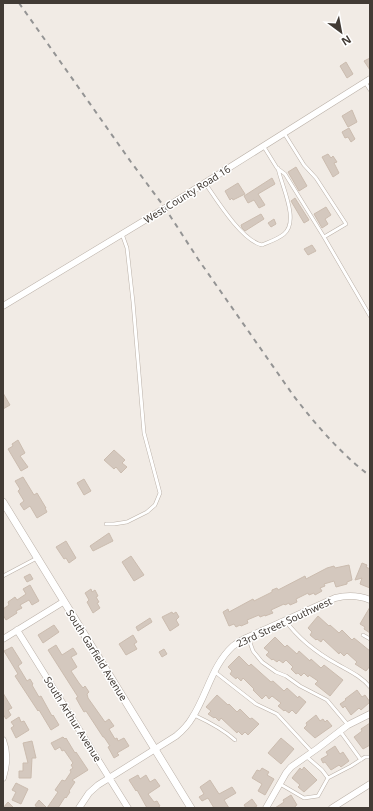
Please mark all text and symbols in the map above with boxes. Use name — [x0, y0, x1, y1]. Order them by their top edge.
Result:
north arrow — [321, 12, 361, 52]
text: N — [339, 32, 354, 50]
street label: West County Road 16 — [141, 161, 233, 226]
street label: 23rd Street Southwest — [234, 594, 334, 650]
street label: South Garfield Avenue — [63, 607, 131, 704]
street label: South Arthur Avenue — [41, 674, 105, 765]

